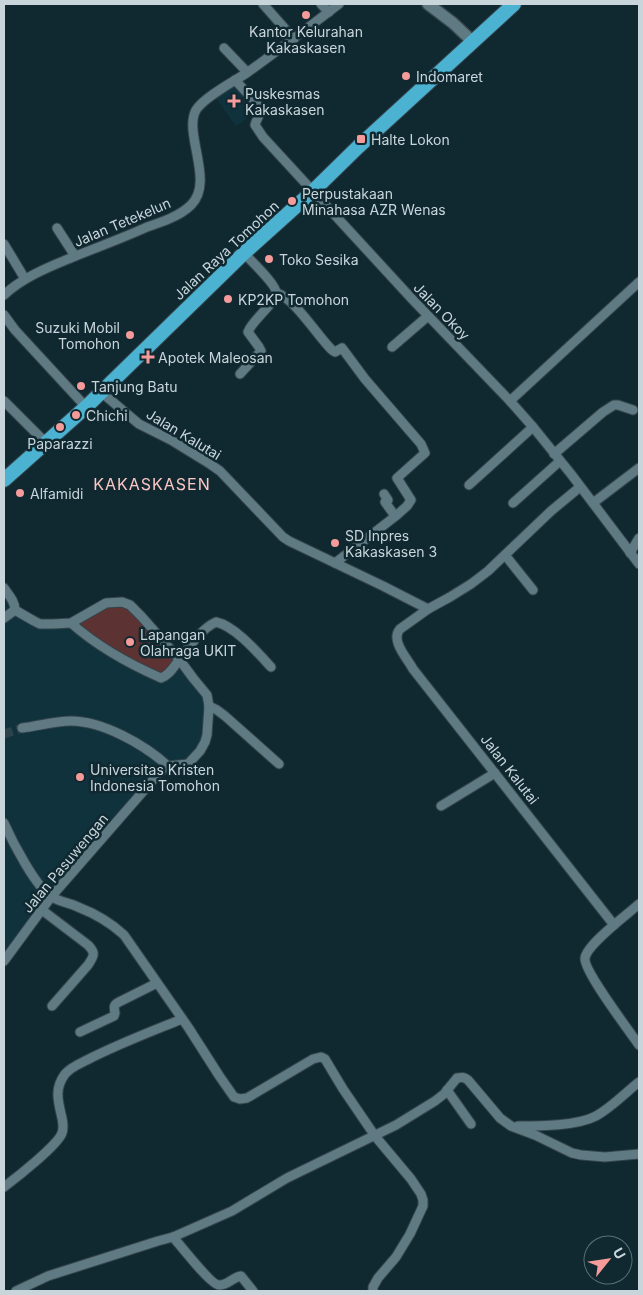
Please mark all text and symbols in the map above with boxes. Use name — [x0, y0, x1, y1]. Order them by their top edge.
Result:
marker: Kantor Kelurahan Kakaskasen — [300, 9, 312, 21]
place label: Kantor Kelurahan Kakaskasen — [249, 23, 363, 56]
place label: Indomaret — [416, 68, 483, 85]
marker: Indomaret — [400, 70, 412, 82]
place label: Puskesmas Kakaskasen — [245, 85, 325, 118]
marker: Puskesmas Kakaskasen — [227, 94, 241, 108]
place label: Halte Lokon — [371, 131, 450, 148]
marker: Halte Lokon — [355, 133, 367, 145]
place label: Perpustakaan Minahasa AZR Wenas — [302, 185, 446, 218]
street label: Jalan Tetekelun — [71, 194, 173, 250]
marker: Perpustakaan Minahasa AZR Wenas — [286, 195, 298, 207]
street label: Jalan Raya Tomohon — [170, 197, 282, 303]
place label: Toko Sesika — [279, 251, 359, 268]
marker: Toko Sesika — [263, 253, 275, 265]
street label: Jalan Okoy — [410, 279, 474, 343]
place label: KP2KP Tomohon — [238, 291, 349, 308]
marker: KP2KP Tomohon — [222, 293, 234, 305]
place label: Suzuki Mobil Tomohon — [35, 319, 120, 352]
marker: Suzuki Mobil Tomohon — [124, 329, 136, 341]
place label: Apotek Maleosan — [158, 349, 273, 366]
marker: Apotek Maleosan — [142, 351, 154, 363]
place label: Tanjung Batu — [91, 378, 178, 395]
marker: Tanjung Batu — [75, 380, 87, 392]
street label: Jalan Kalutai — [144, 405, 224, 463]
place label: Chichi — [86, 407, 128, 424]
marker: Chichi — [70, 409, 82, 421]
marker: Paparazzi — [54, 421, 66, 433]
place label: Paparazzi — [27, 435, 93, 452]
district label: KAKASKASEN — [93, 474, 211, 494]
place label: Alfamidi — [30, 485, 84, 502]
marker: Alfamidi — [14, 487, 26, 499]
place label: SD Inpres Kakaskasen 3 — [345, 527, 437, 560]
marker: SD Inpres Kakaskasen 3 — [329, 537, 341, 549]
place label: Lapangan Olahraga UKIT — [140, 626, 236, 659]
marker: Lapangan Olahraga UKIT — [124, 636, 136, 648]
street label: Jalan Kalutai — [477, 731, 543, 807]
place label: Universitas Kristen Indonesia Tomohon — [90, 761, 220, 794]
marker: Universitas Kristen Indonesia Tomohon — [74, 771, 86, 783]
street label: Jalan Pasuwengan — [19, 810, 111, 916]
north arrow — [583, 1235, 633, 1285]
text: U — [610, 1245, 630, 1262]

